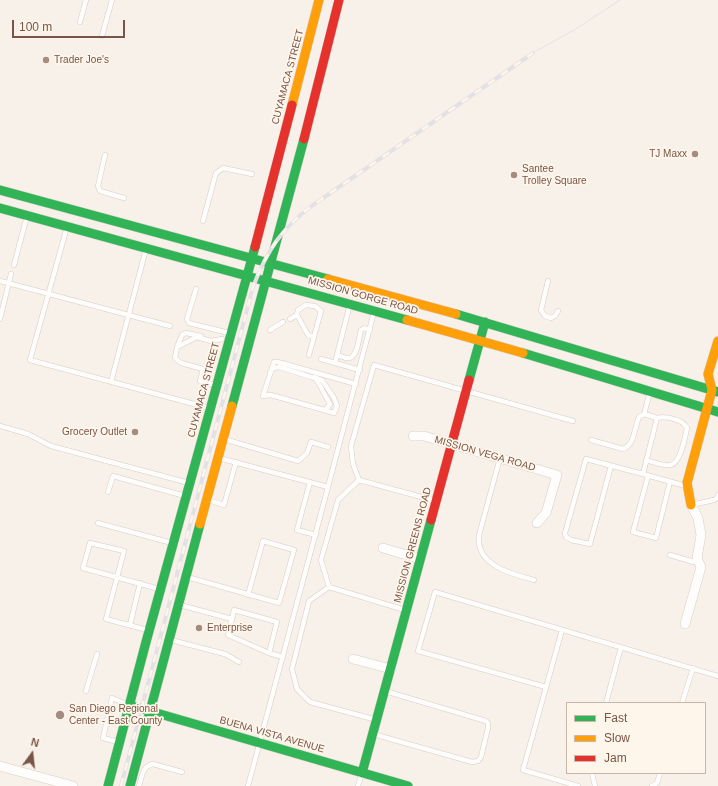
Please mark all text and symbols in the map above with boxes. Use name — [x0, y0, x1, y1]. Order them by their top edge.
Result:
scale bar — [14, 12, 127, 38]
text: 100 m — [19, 20, 52, 34]
street label: CUYAMACA STREET — [270, 28, 306, 126]
place label: Trader Joe's — [54, 54, 109, 66]
marker: Trader Joe's — [41, 55, 51, 65]
place label: TJ Maxx — [649, 148, 687, 160]
marker: TJ Maxx — [690, 149, 700, 159]
place label: Santee Trolley Square — [522, 163, 587, 186]
marker: Santee Trolley Square — [509, 170, 519, 180]
street label: MISSION GORGE ROAD — [307, 275, 419, 317]
street label: CUYAMACA STREET — [186, 341, 222, 439]
place label: Grocery Outlet — [62, 426, 127, 438]
marker: Grocery Outlet — [130, 427, 140, 437]
street label: MISSION VEGA ROAD — [433, 434, 537, 474]
street label: MISSION GREENS ROAD — [392, 486, 434, 604]
place label: Enterprise — [207, 622, 253, 634]
marker: Enterprise — [194, 623, 204, 633]
legend — [566, 702, 706, 774]
place label: San Diego Regional Center - East County — [69, 703, 162, 726]
marker: San Diego Regional Center - East County — [54, 709, 66, 721]
text: Fast — [604, 711, 627, 725]
street label: BUENA VISTA AVENUE — [218, 714, 326, 756]
text: Slow — [604, 731, 630, 745]
north arrow — [12, 734, 52, 774]
text: N — [30, 736, 40, 749]
text: Jam — [604, 751, 627, 765]

